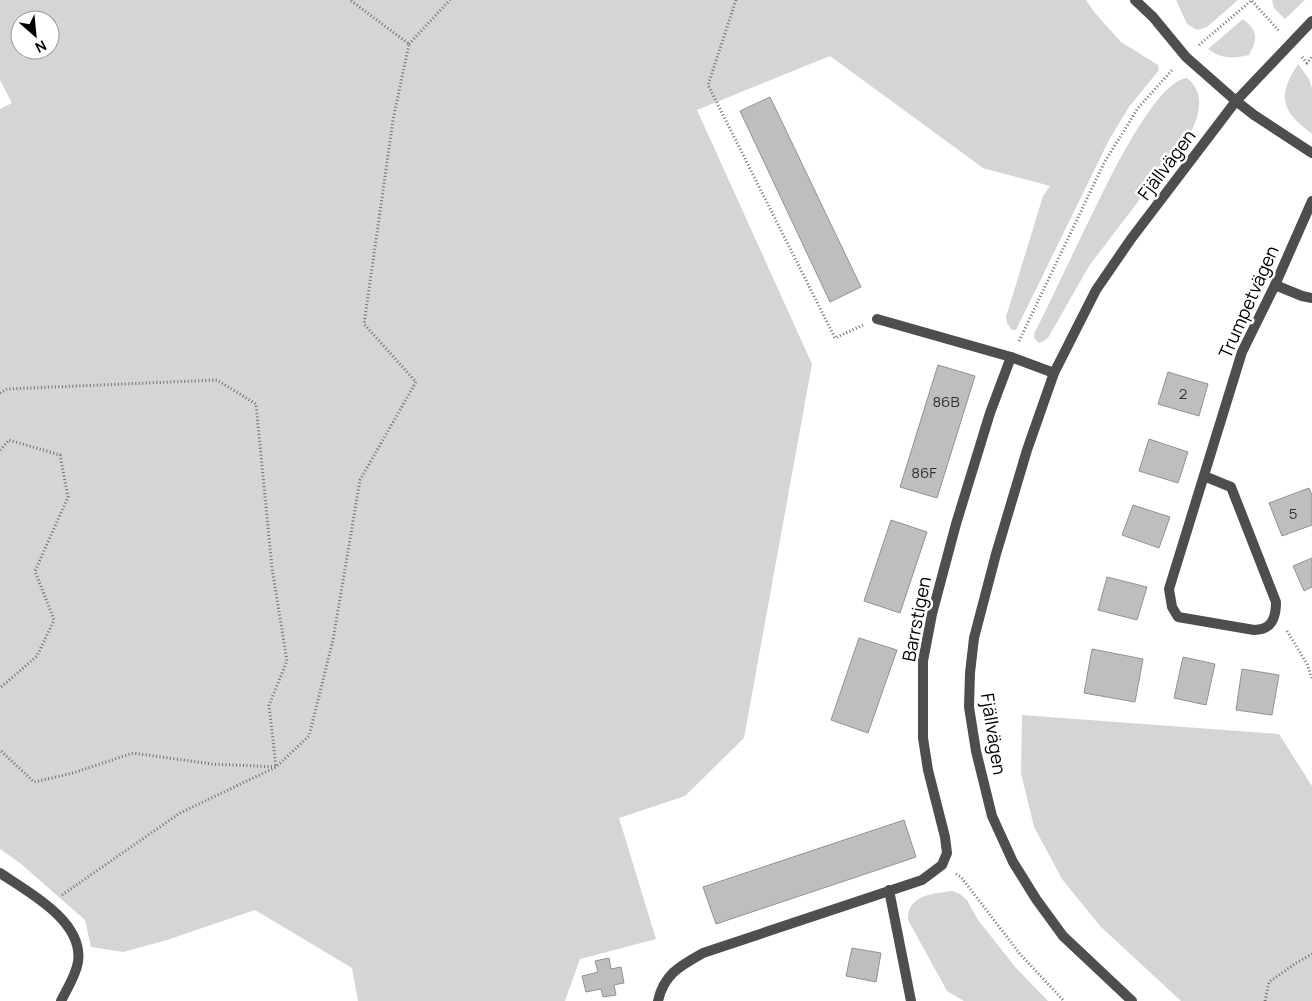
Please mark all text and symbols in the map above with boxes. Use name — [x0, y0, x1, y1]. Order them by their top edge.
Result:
north arrow — [10, 10, 60, 60]
text: N — [32, 36, 50, 58]
street label: Fjällvägen — [1132, 124, 1201, 204]
street label: Trumpetvägen — [1213, 242, 1284, 362]
house number: 2 — [1179, 383, 1187, 404]
house number: 86B — [932, 391, 960, 412]
house number: 86F — [911, 462, 937, 483]
house number: 5 — [1289, 503, 1297, 524]
street label: Barrstigen — [896, 574, 936, 663]
street label: Fjällvägen — [976, 691, 1012, 776]

